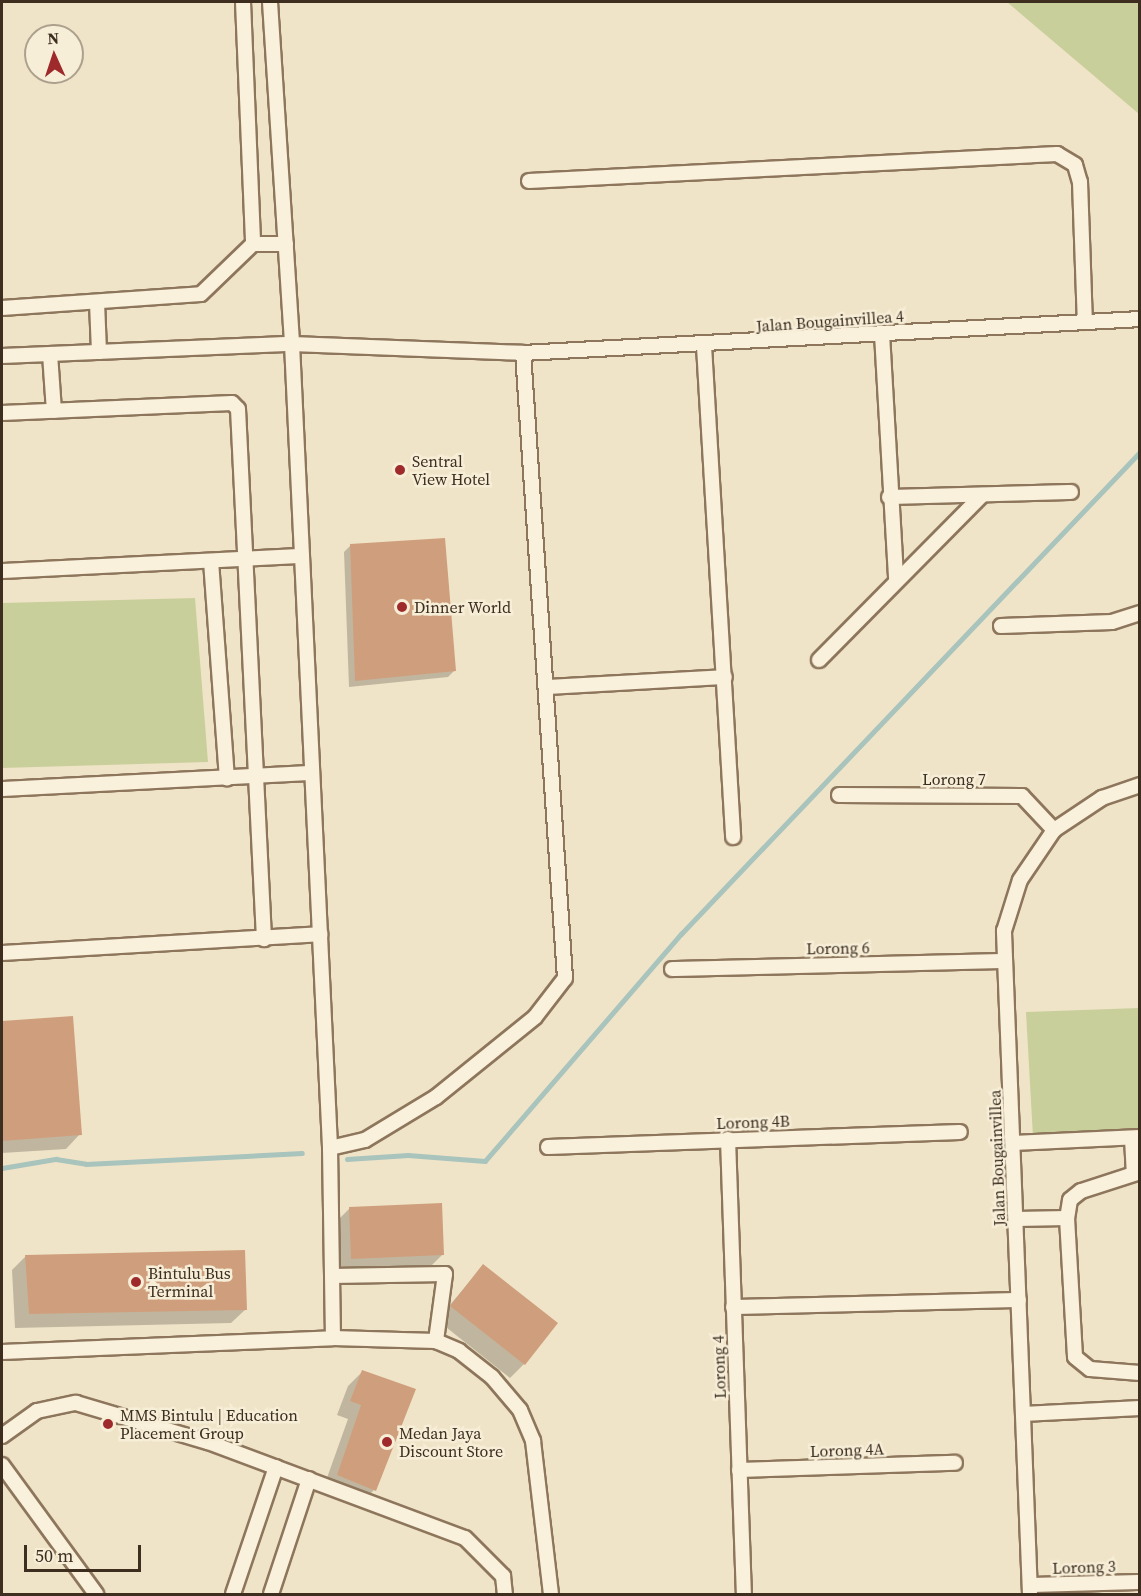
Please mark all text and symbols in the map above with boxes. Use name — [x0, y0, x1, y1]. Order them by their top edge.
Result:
north arrow — [24, 24, 84, 84]
text: N — [47, 27, 60, 49]
street label: Jalan Bougainvillea 4 — [755, 306, 905, 336]
place label: Sentral View Hotel — [412, 451, 490, 489]
marker: Sentral View Hotel — [393, 463, 407, 477]
place label: Dinner World — [414, 597, 512, 617]
marker: Dinner World — [395, 600, 409, 614]
street label: Lorong 7 — [922, 769, 986, 789]
street label: Lorong 6 — [806, 938, 870, 958]
street label: Jalan Bougainvillea — [985, 1090, 1009, 1226]
street label: Lorong 4B — [716, 1111, 790, 1133]
place label: Bintulu Bus Terminal — [148, 1263, 231, 1301]
marker: Bintulu Bus Terminal — [129, 1275, 143, 1289]
street label: Lorong 4 — [708, 1335, 730, 1399]
place label: MMS Bintulu | Education Placement Group — [120, 1405, 298, 1443]
marker: MMS Bintulu | Education Placement Group — [101, 1417, 115, 1431]
place label: Medan Jaya Discount Store — [399, 1423, 503, 1461]
marker: Medan Jaya Discount Store — [380, 1435, 394, 1449]
street label: Lorong 4A — [810, 1439, 884, 1461]
scale bar — [27, 1533, 144, 1571]
text: 50 m — [35, 1543, 73, 1568]
street label: Lorong 3 — [1052, 1556, 1116, 1578]

